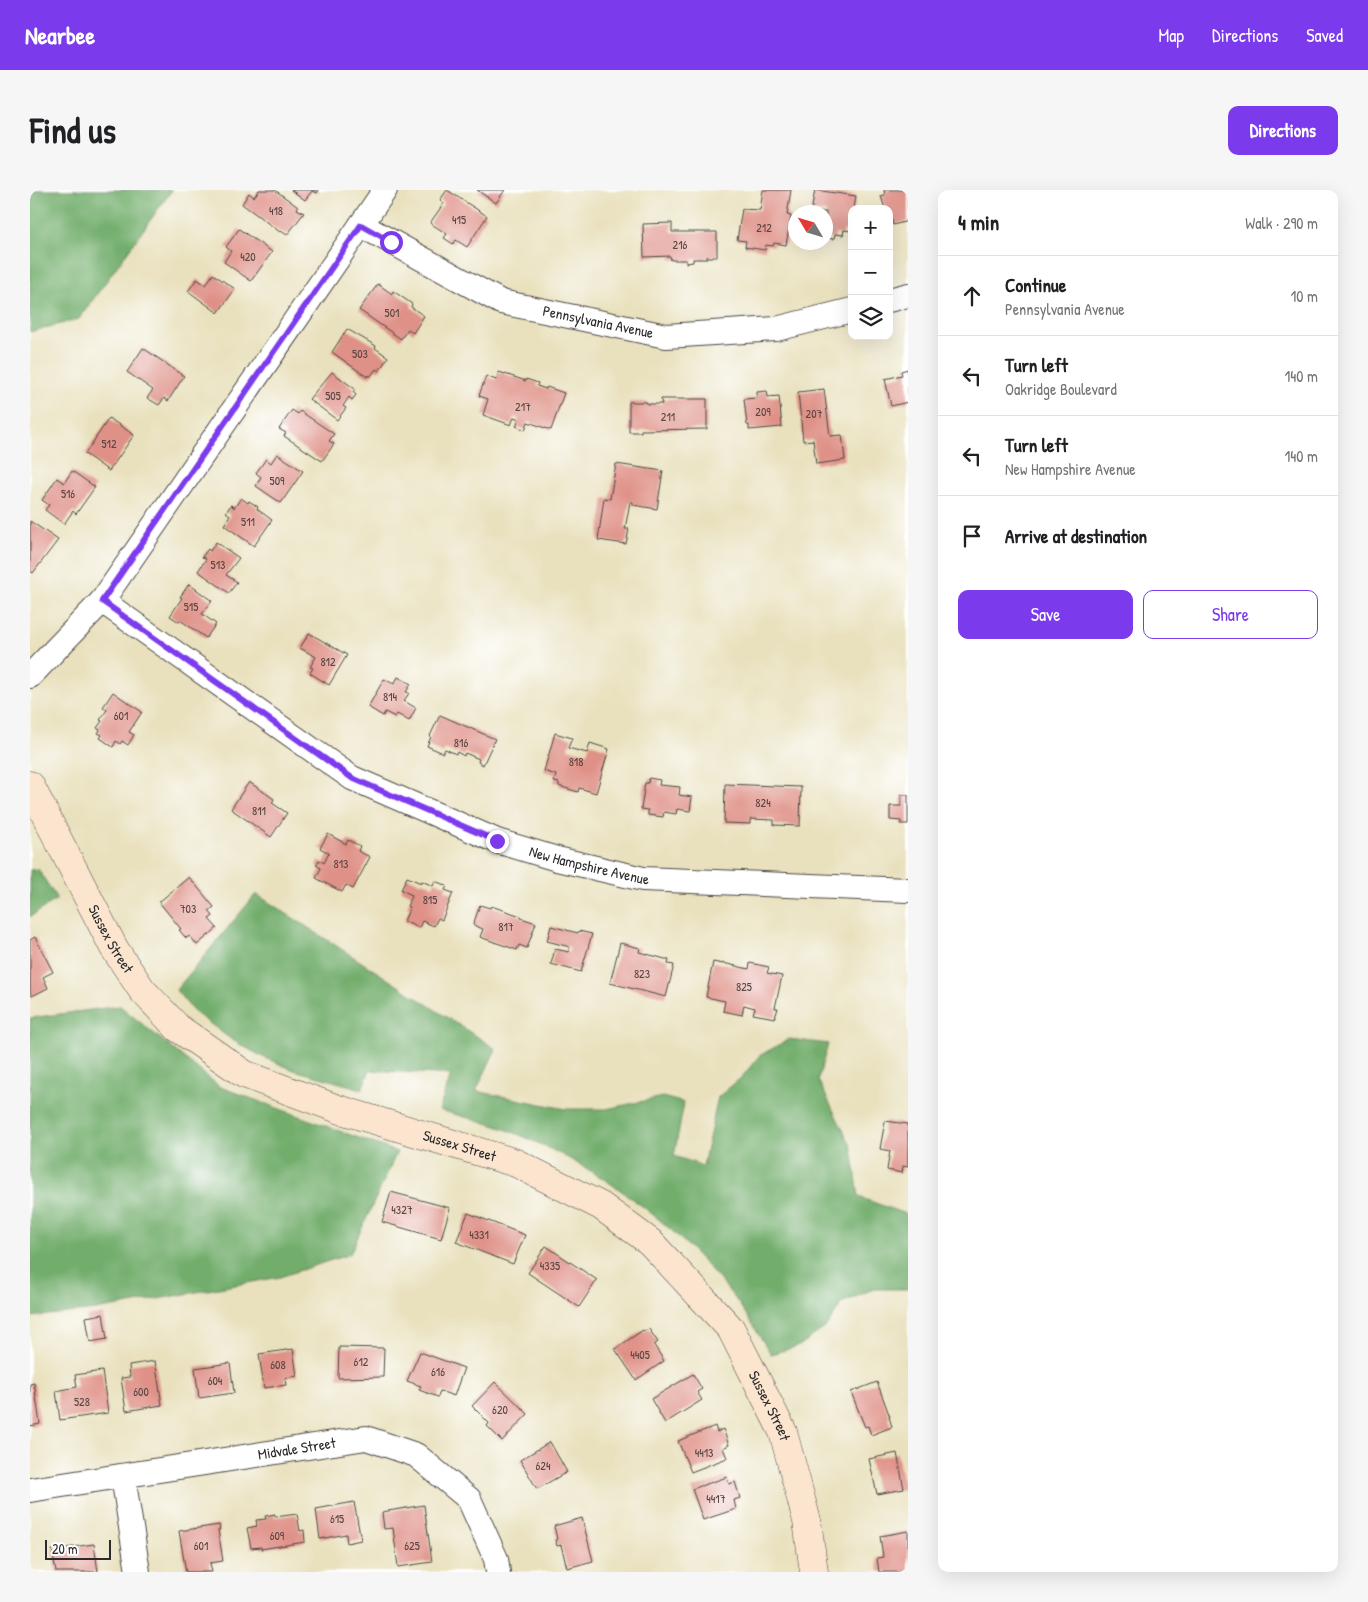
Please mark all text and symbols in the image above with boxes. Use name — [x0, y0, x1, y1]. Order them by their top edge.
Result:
text: Nearbee — [25, 19, 95, 51]
text: Map — [1159, 23, 1184, 48]
text: Directions — [1212, 23, 1278, 48]
text: Saved — [1306, 23, 1343, 48]
button: Directions — [1228, 106, 1338, 155]
text: Find us — [30, 107, 116, 154]
house number: 418 — [269, 202, 283, 219]
north arrow — [788, 205, 833, 250]
map controls — [848, 205, 893, 340]
button: + — [848, 205, 893, 250]
text: 4 min — [958, 208, 999, 237]
house number: 415 — [452, 211, 466, 228]
text: Walk · 290 m — [1245, 212, 1318, 234]
house number: 212 — [756, 219, 772, 236]
route start — [380, 231, 403, 254]
house number: 216 — [673, 236, 688, 253]
house number: 420 — [240, 248, 256, 265]
button: − — [848, 250, 893, 295]
text: Continue — [1005, 272, 1066, 298]
icon: ahead — [958, 282, 986, 310]
text: 10 m — [1290, 285, 1318, 307]
button: layers — [848, 295, 893, 340]
text: Pennsylvania Avenue — [1005, 298, 1125, 320]
street label: Pennsylvania Avenue — [541, 300, 655, 343]
house number: 501 — [385, 304, 399, 321]
house number: 503 — [352, 345, 368, 362]
text: Turn left — [1005, 352, 1068, 378]
icon: left — [958, 362, 986, 390]
text: 140 m — [1284, 365, 1318, 387]
text: Oakridge Boulevard — [1005, 378, 1117, 400]
house number: 505 — [325, 387, 341, 404]
house number: 217 — [515, 398, 531, 415]
house number: 209 — [755, 403, 771, 420]
house number: 207 — [806, 405, 823, 422]
house number: 211 — [661, 408, 675, 425]
text: Turn left — [1005, 432, 1068, 458]
house number: 512 — [101, 435, 117, 452]
icon: left — [958, 442, 986, 470]
text: 140 m — [1284, 445, 1318, 467]
text: New Hampshire Avenue — [1005, 458, 1136, 480]
house number: 509 — [270, 472, 285, 489]
house number: 516 — [61, 485, 75, 502]
house number: 511 — [241, 513, 255, 530]
icon: arrive — [958, 522, 986, 550]
text: Arrive at destination — [1005, 523, 1147, 549]
house number: 513 — [211, 556, 225, 573]
button: Save — [958, 590, 1133, 639]
button: Share — [1143, 590, 1318, 639]
house number: 515 — [184, 598, 198, 615]
house number: 812 — [320, 653, 336, 670]
house number: 814 — [383, 688, 398, 705]
house number: 601 — [114, 707, 128, 724]
house number: 816 — [454, 734, 468, 751]
house number: 818 — [569, 753, 583, 770]
house number: 824 — [755, 794, 771, 811]
house number: 811 — [252, 802, 266, 819]
route end — [486, 830, 509, 853]
street label: New Hampshire Avenue — [527, 840, 649, 889]
house number: 813 — [334, 855, 348, 872]
house number: 815 — [423, 891, 437, 908]
house number: 703 — [180, 900, 196, 917]
street label: Sussex Street — [83, 901, 139, 978]
house number: 817 — [498, 918, 514, 935]
house number: 823 — [634, 965, 650, 982]
house number: 825 — [736, 978, 752, 995]
street label: Sussex Street — [420, 1124, 500, 1167]
house number: 4327 — [391, 1201, 413, 1218]
house number: 4331 — [469, 1226, 489, 1243]
house number: 4335 — [540, 1257, 560, 1274]
house number: 4405 — [630, 1346, 650, 1363]
house number: 612 — [354, 1353, 369, 1370]
house number: 608 — [270, 1356, 286, 1373]
house number: 616 — [431, 1363, 445, 1380]
street label: Sussex Street — [744, 1367, 796, 1444]
house number: 604 — [208, 1372, 223, 1389]
house number: 600 — [133, 1383, 149, 1400]
house number: 528 — [74, 1393, 90, 1410]
house number: 620 — [492, 1401, 508, 1418]
street label: Midvale Street — [256, 1432, 338, 1465]
house number: 4413 — [695, 1444, 713, 1461]
house number: 624 — [536, 1457, 551, 1474]
house number: 4417 — [706, 1490, 726, 1507]
house number: 615 — [330, 1510, 344, 1527]
house number: 609 — [270, 1527, 285, 1544]
scale bar — [45, 1537, 111, 1560]
house number: 601 — [194, 1537, 208, 1554]
house number: 625 — [404, 1537, 420, 1554]
text: 20 m — [52, 1539, 78, 1558]

